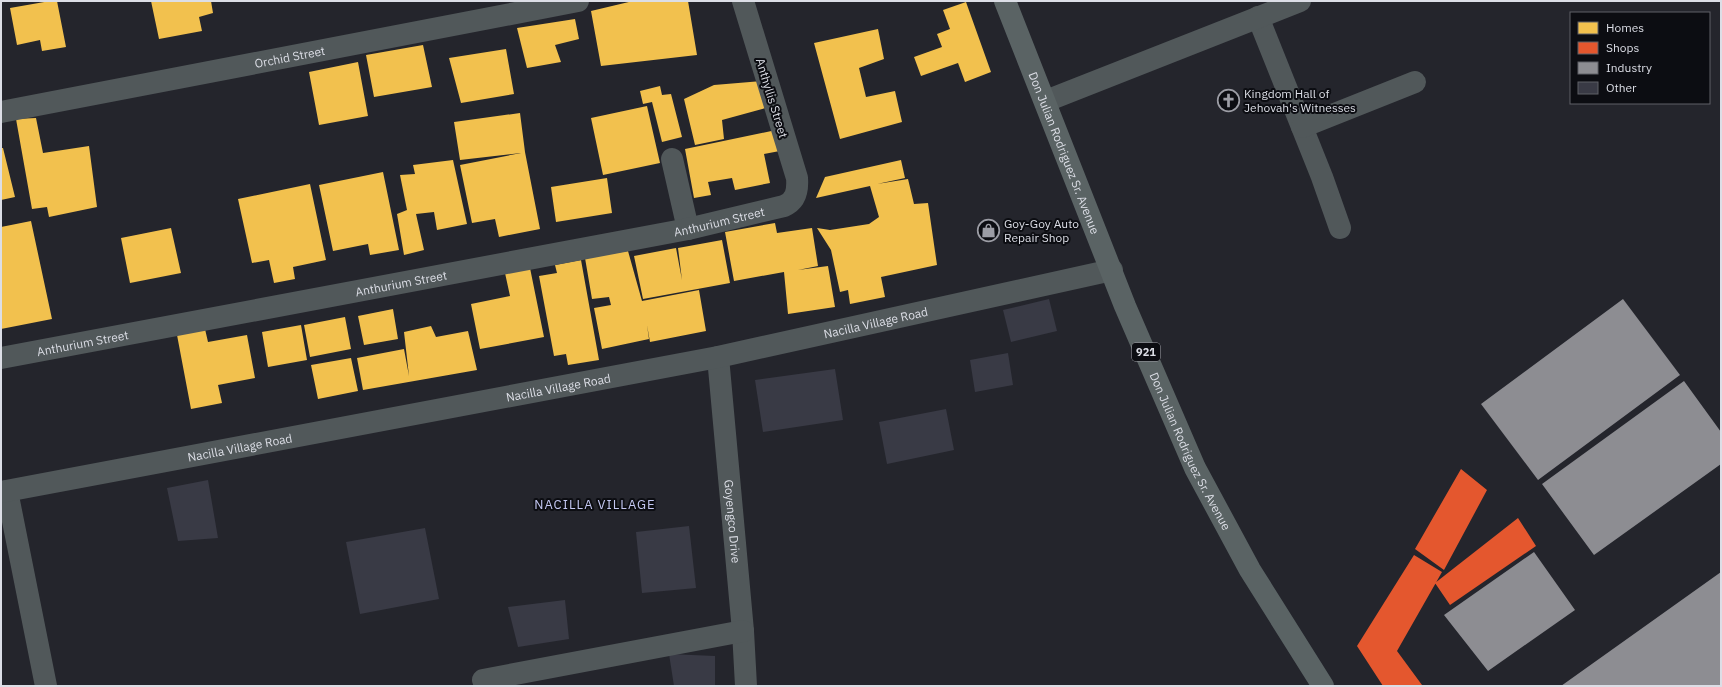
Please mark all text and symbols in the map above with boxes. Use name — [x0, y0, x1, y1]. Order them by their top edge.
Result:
legend — [1570, 12, 1710, 104]
text: Homes — [1606, 20, 1644, 35]
text: Shops — [1606, 40, 1639, 55]
street label: Orchid Street — [253, 42, 326, 71]
street label: Anthyllis Street — [753, 56, 791, 140]
text: Industry — [1606, 60, 1652, 75]
street label: Don Julian Rodriguez Sr. Avenue — [1026, 69, 1104, 236]
text: Other — [1606, 80, 1637, 95]
place label: Kingdom Hall of Jehovah's Witnesses — [1244, 86, 1356, 115]
church icon: Kingdom Hall of Jehovah's Witnesses — [1216, 87, 1242, 113]
street label: Anthurium Street — [672, 203, 766, 239]
place label: Goy-Goy Auto Repair Shop — [1004, 216, 1079, 245]
shop icon: Goy-Goy Auto Repair Shop — [975, 217, 1001, 243]
street label: Anthurium Street — [354, 267, 448, 299]
street label: Nacilla Village Road — [822, 303, 929, 341]
street label: Anthurium Street — [36, 327, 130, 359]
road number: 921 — [1132, 343, 1160, 361]
street label: Nacilla Village Road — [505, 370, 612, 404]
street label: Don Julian Rodriguez Sr. Avenue — [1147, 370, 1235, 533]
street label: Nacilla Village Road — [186, 430, 293, 464]
street label: Goyengco Drive — [722, 479, 744, 564]
district label: NACILLA VILLAGE — [534, 496, 656, 513]

